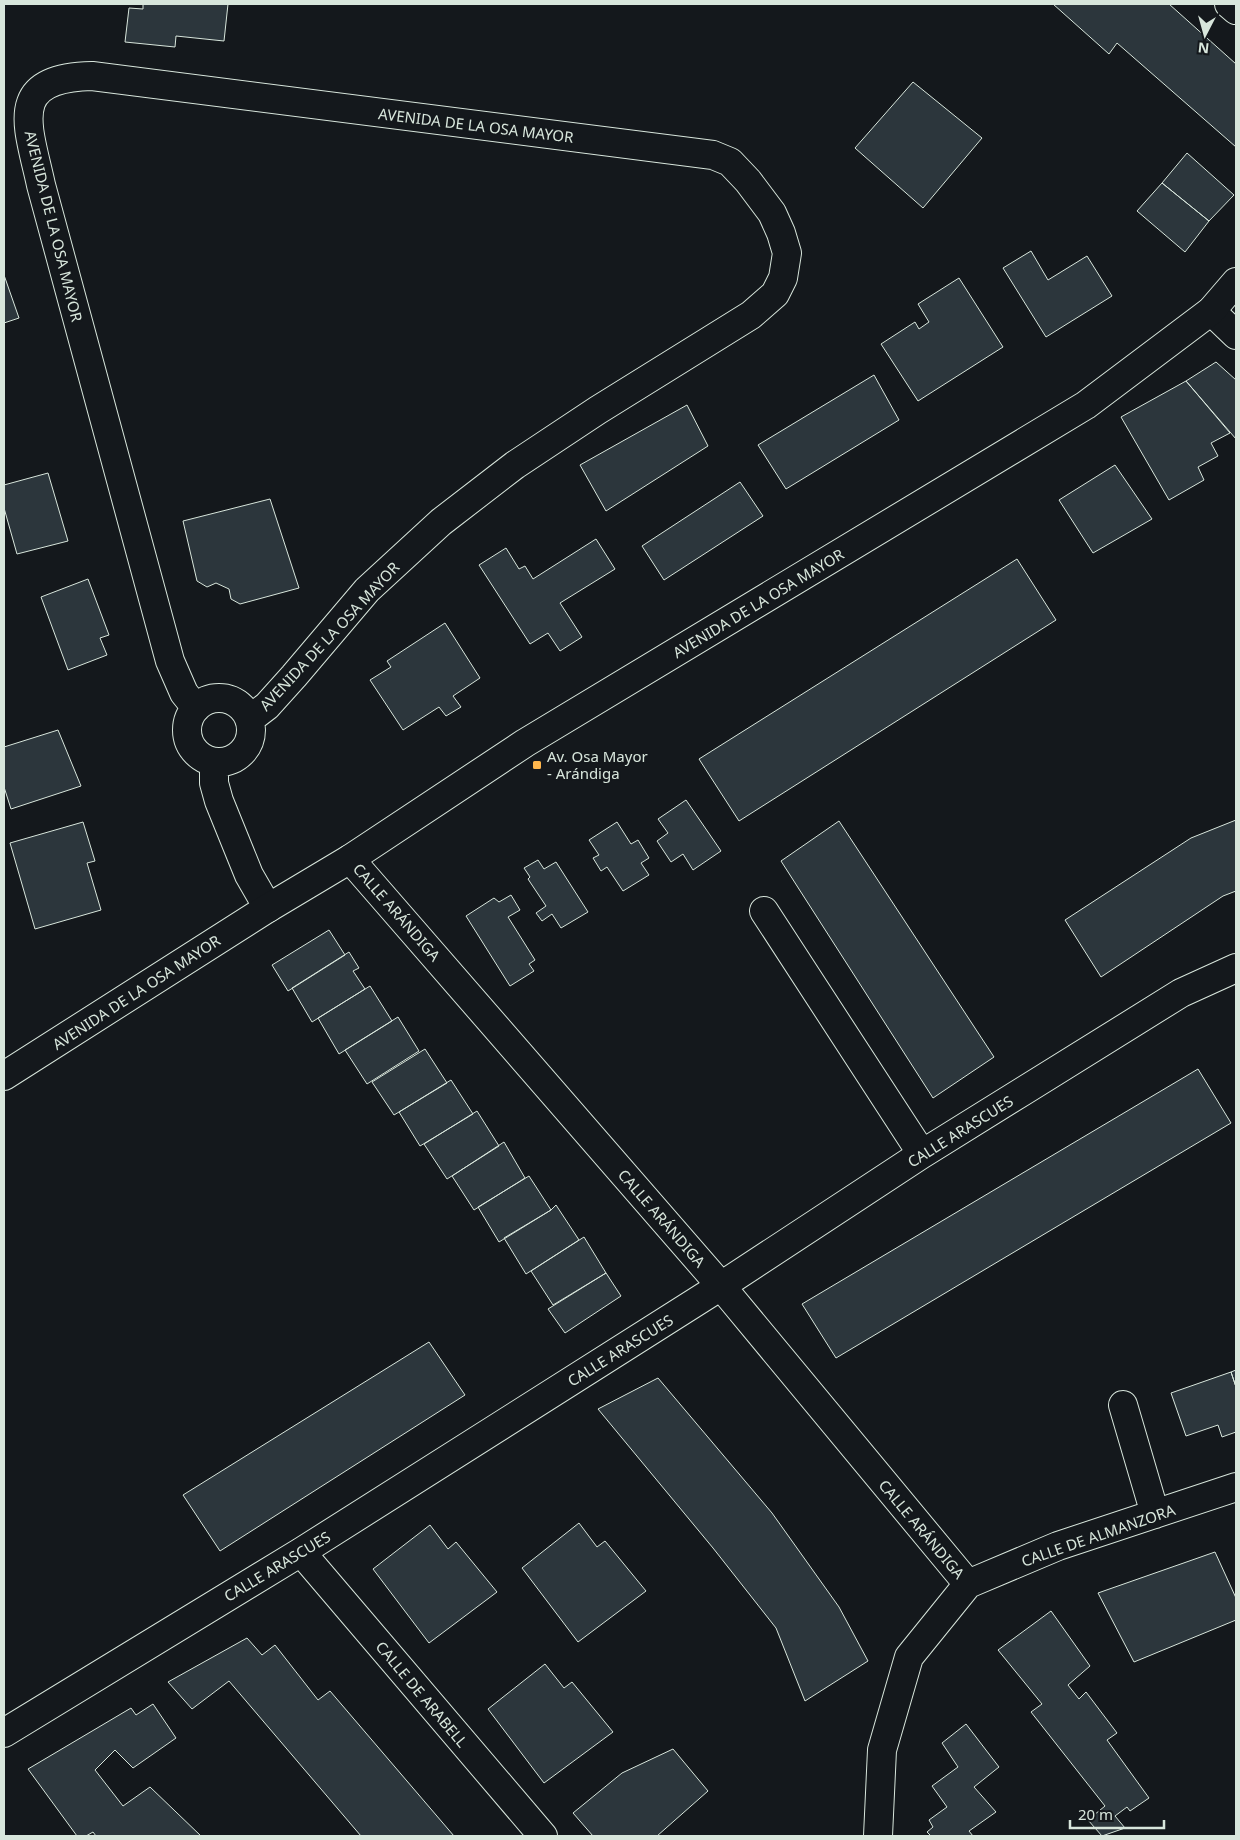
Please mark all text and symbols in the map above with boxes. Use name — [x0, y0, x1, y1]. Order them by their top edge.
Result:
north arrow — [1180, 10, 1230, 60]
text: N — [1197, 38, 1210, 58]
street label: AVENIDA DE LA OSA MAYOR — [377, 103, 575, 147]
street label: AVENIDA DE LA OSA MAYOR — [21, 128, 88, 324]
street label: AVENIDA DE LA OSA MAYOR — [669, 543, 848, 662]
street label: AVENIDA DE LA OSA MAYOR — [255, 557, 404, 715]
place label: Av. Osa Mayor - Arándiga — [547, 746, 648, 783]
marker: Av. Osa Mayor - Arándiga — [531, 759, 543, 771]
street label: CALLE ARÁNDIGA — [349, 859, 445, 965]
street label: AVENIDA DE LA OSA MAYOR — [48, 930, 224, 1054]
street label: CALLE ARASCUES — [903, 1091, 1017, 1171]
street label: CALLE ARÁNDIGA — [614, 1165, 710, 1271]
street label: CALLE ARASCUES — [563, 1310, 677, 1390]
street label: CALLE ARÁNDIGA — [875, 1475, 970, 1583]
street label: CALLE DE ALMANZORA — [1018, 1499, 1178, 1571]
street label: CALLE ARASCUES — [220, 1526, 334, 1606]
street label: CALLE DE ARABELL — [372, 1637, 472, 1751]
scale bar — [1070, 1798, 1164, 1830]
text: 20 m — [1078, 1804, 1113, 1824]

